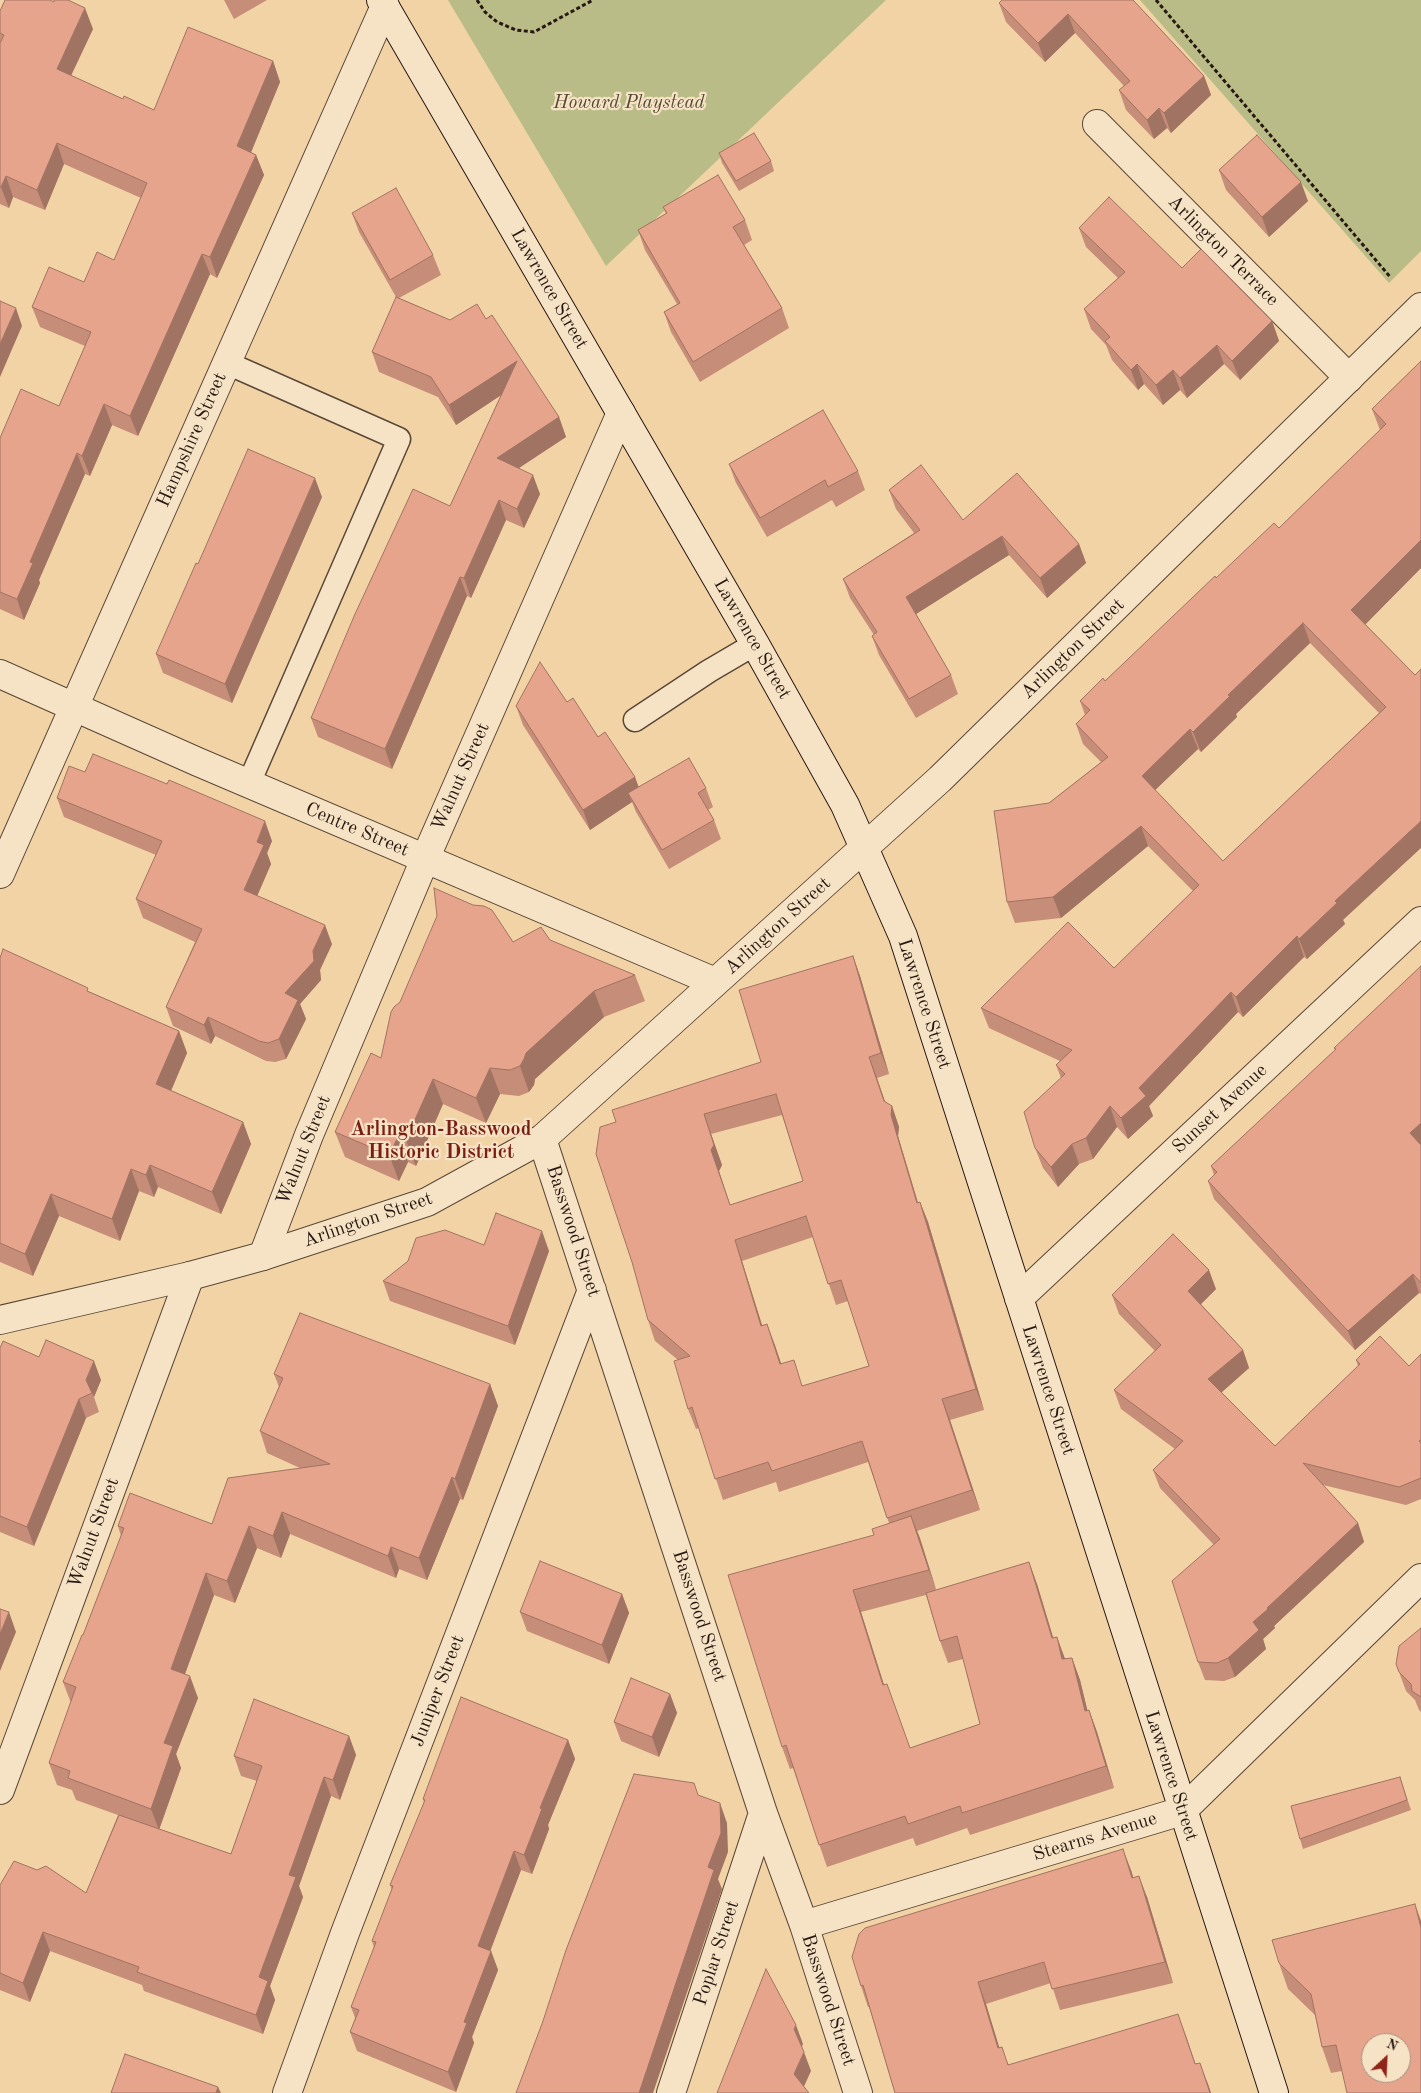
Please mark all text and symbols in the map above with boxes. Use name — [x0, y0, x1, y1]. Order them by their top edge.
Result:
park label: Howard Playstead — [553, 92, 705, 114]
street label: Arlington Terrace — [1163, 191, 1283, 311]
street label: Lawrence Street — [505, 224, 593, 354]
street label: Hampshire Street — [152, 369, 232, 511]
street label: Lawrence Street — [708, 574, 796, 704]
street label: Arlington Street — [1016, 594, 1130, 704]
street label: Walnut Street — [427, 719, 495, 835]
street label: Centre Street — [302, 798, 412, 862]
street label: Arlington Street — [720, 872, 836, 980]
street label: Lawrence Street — [892, 936, 956, 1072]
street label: Sunset Avenue — [1168, 1059, 1272, 1159]
street label: Walnut Street — [272, 1092, 336, 1208]
district label: Arlington-Basswood Historic District — [351, 1118, 531, 1165]
street label: Basswood Street — [541, 1162, 605, 1300]
street label: Arlington Street — [300, 1187, 436, 1253]
street label: Lawrence Street — [1016, 1322, 1080, 1458]
street label: Walnut Street — [63, 1475, 125, 1591]
street label: Basswood Street — [667, 1547, 731, 1685]
street label: Juniper Street — [406, 1632, 470, 1750]
street label: Lawrence Street — [1139, 1708, 1203, 1844]
street label: Stearns Avenue — [1030, 1807, 1160, 1867]
street label: Poplar Street — [689, 1898, 745, 2008]
street label: Basswood Street — [796, 1931, 860, 2069]
north arrow — [1361, 2033, 1411, 2083]
text: N — [1384, 2037, 1400, 2054]

